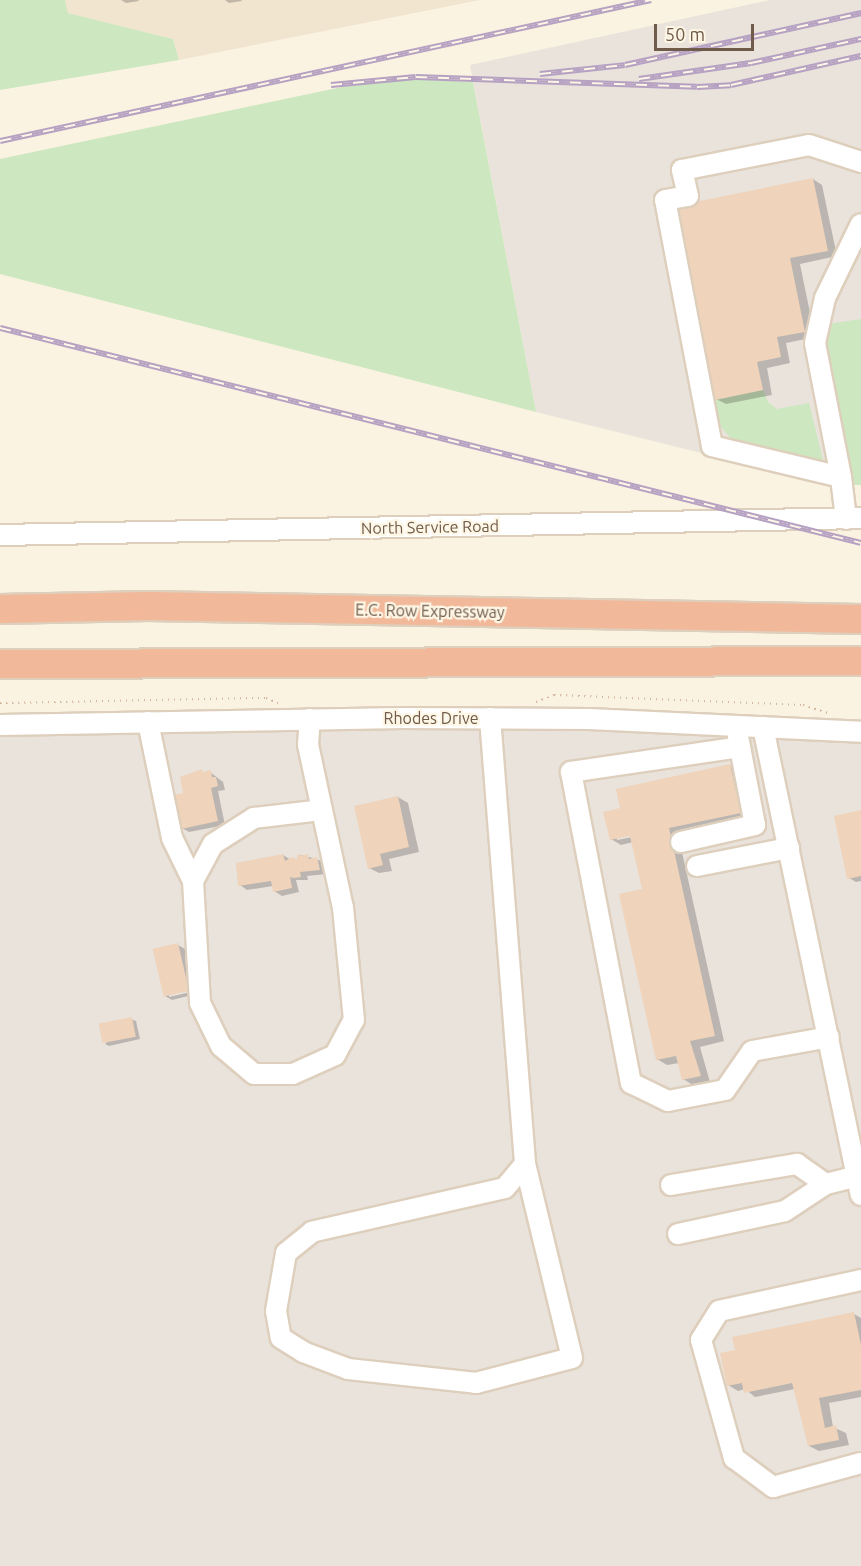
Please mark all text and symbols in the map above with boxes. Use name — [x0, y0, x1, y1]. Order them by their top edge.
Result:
scale bar — [657, 12, 758, 50]
text: 50 m — [665, 24, 705, 44]
street label: North Service Road — [361, 516, 499, 538]
street label: E.C. Row Expressway — [355, 600, 505, 622]
street label: Rhodes Drive — [383, 708, 479, 728]

